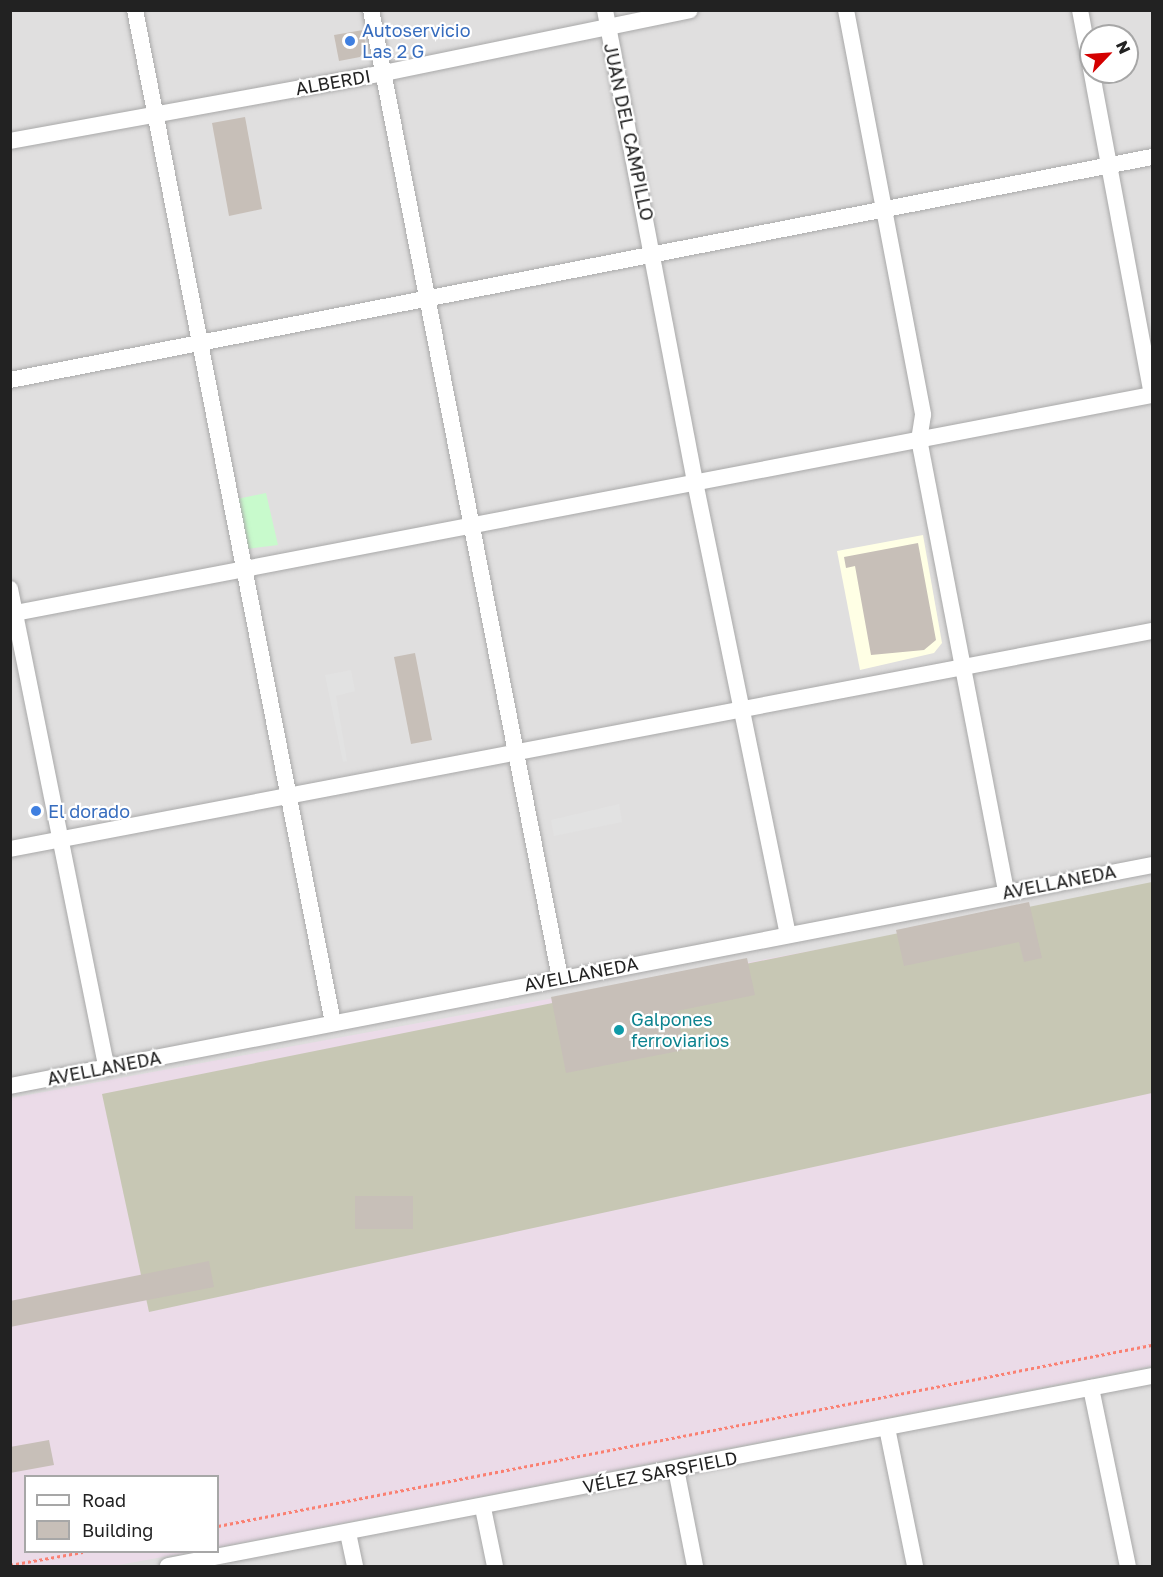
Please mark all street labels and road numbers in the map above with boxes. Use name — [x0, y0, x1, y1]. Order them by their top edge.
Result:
street label: JUAN DEL CAMPILLO — [600, 41, 658, 223]
street label: ALBERDI — [294, 65, 372, 99]
street label: AVELLANEDA — [1000, 860, 1118, 904]
street label: AVELLANEDA — [522, 952, 640, 996]
street label: AVELLANEDA — [45, 1046, 163, 1090]
street label: VÉLEZ SARSFIELD — [581, 1446, 739, 1498]

